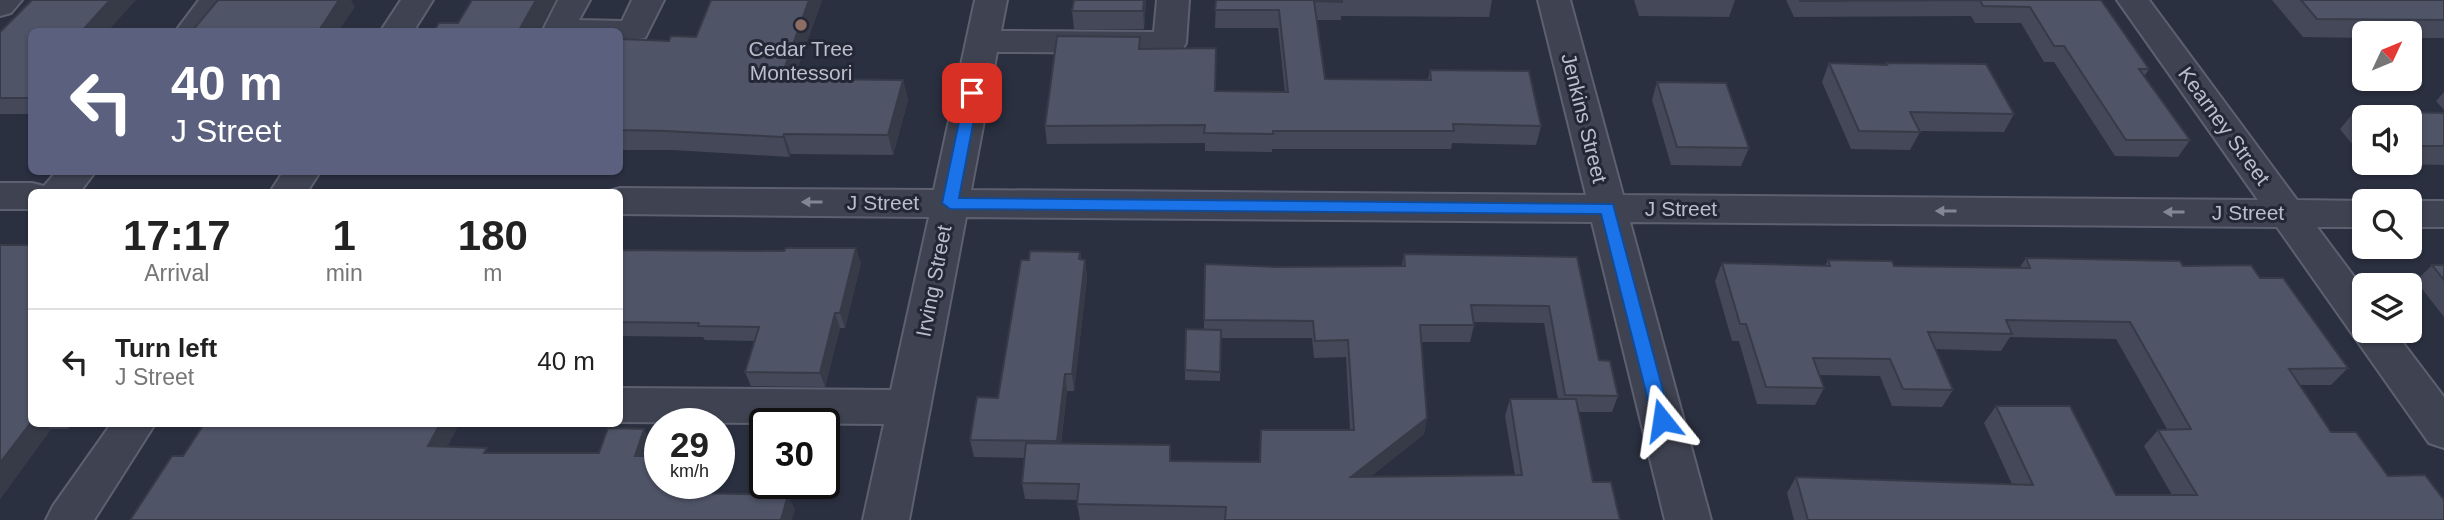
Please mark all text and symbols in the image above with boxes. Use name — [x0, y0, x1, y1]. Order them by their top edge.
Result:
marker: Cedar Tree Montessori — [793, 17, 809, 33]
north arrow — [2352, 21, 2422, 91]
map controls — [2352, 21, 2422, 343]
place label: Cedar Tree Montessori — [748, 37, 854, 84]
street label: Jenkins Street — [1557, 51, 1612, 185]
icon: left — [56, 56, 147, 147]
text: 40 m — [171, 56, 283, 110]
street label: Kearney Street — [2174, 62, 2275, 189]
pin — [942, 63, 1002, 123]
icon: arrive — [953, 74, 991, 112]
button: sound — [2352, 105, 2422, 175]
text: J Street — [171, 113, 281, 149]
button: search — [2352, 189, 2422, 259]
street label: J Street — [847, 191, 919, 214]
one-way arrow — [801, 196, 823, 208]
street label: J Street — [1645, 197, 1717, 220]
street label: J Street — [2212, 201, 2284, 224]
one-way arrow — [1935, 205, 1957, 217]
one-way arrow — [2162, 206, 2184, 218]
text: 17:17 — [123, 212, 231, 259]
text: 1 — [332, 212, 356, 259]
text: 180 — [458, 212, 528, 259]
street label: Irving Street — [911, 223, 956, 339]
text: Arrival — [144, 260, 209, 286]
text: min — [326, 260, 363, 286]
text: m — [483, 260, 502, 286]
button: layers — [2352, 273, 2422, 343]
text: Turn left — [115, 333, 217, 363]
icon: left — [56, 343, 94, 381]
text: 40 m — [537, 346, 595, 376]
text: J Street — [115, 364, 194, 390]
position arrow — [1625, 383, 1699, 457]
speed limit sign: 30 — [749, 408, 840, 499]
text: 29 — [670, 425, 709, 464]
text: km/h — [670, 461, 709, 481]

